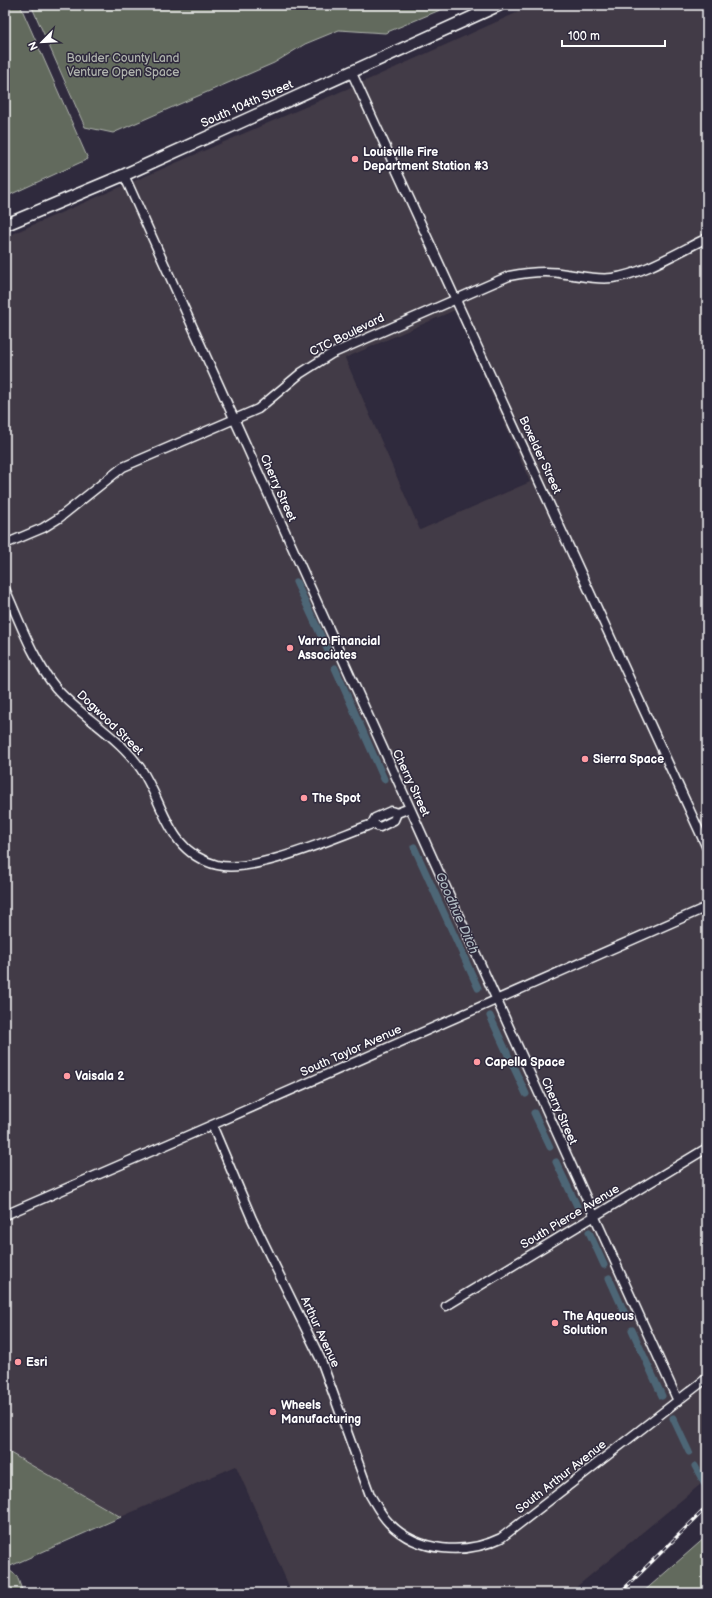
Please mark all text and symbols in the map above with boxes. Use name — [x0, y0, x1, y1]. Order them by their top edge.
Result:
north arrow — [22, 22, 62, 62]
scale bar — [562, 22, 665, 48]
text: 100 m — [568, 29, 600, 44]
text: N — [26, 39, 41, 52]
park label: Boulder County Land Venture Open Space — [67, 51, 180, 80]
street label: South 104th Street — [199, 77, 296, 131]
place label: Louisville Fire Department Station #3 — [363, 145, 489, 174]
marker: Louisville Fire Department Station #3 — [350, 154, 360, 164]
street label: CTC Boulevard — [307, 310, 387, 360]
street label: Boxelder Street — [515, 414, 565, 496]
street label: Cherry Street — [256, 452, 300, 524]
place label: Varra Financial Associates — [297, 634, 380, 663]
marker: Varra Financial Associates — [285, 643, 295, 653]
street label: Dogwood Street — [74, 687, 147, 759]
street label: Cherry Street — [389, 747, 433, 819]
place label: Sierra Space — [593, 752, 664, 767]
marker: Sierra Space — [580, 754, 590, 764]
place label: The Spot — [312, 791, 361, 806]
marker: The Spot — [299, 793, 309, 803]
water label: Goodhue Ditch — [432, 870, 482, 956]
street label: South Taylor Avenue — [298, 1022, 404, 1080]
place label: Capella Space — [485, 1055, 565, 1070]
marker: Capella Space — [472, 1057, 482, 1067]
place label: Vaisala 2 — [75, 1069, 125, 1084]
marker: Vaisala 2 — [62, 1071, 72, 1081]
street label: Cherry Street — [537, 1075, 581, 1147]
street label: South Pierce Avenue — [518, 1182, 622, 1252]
street label: Arthur Avenue — [297, 1294, 343, 1370]
place label: The Aqueous Solution — [563, 1309, 634, 1338]
marker: The Aqueous Solution — [550, 1318, 560, 1328]
place label: Esri — [26, 1355, 47, 1370]
marker: Esri — [13, 1357, 23, 1367]
place label: Wheels Manufacturing — [281, 1398, 361, 1427]
marker: Wheels Manufacturing — [268, 1407, 278, 1417]
street label: South Arthur Avenue — [513, 1437, 609, 1517]

